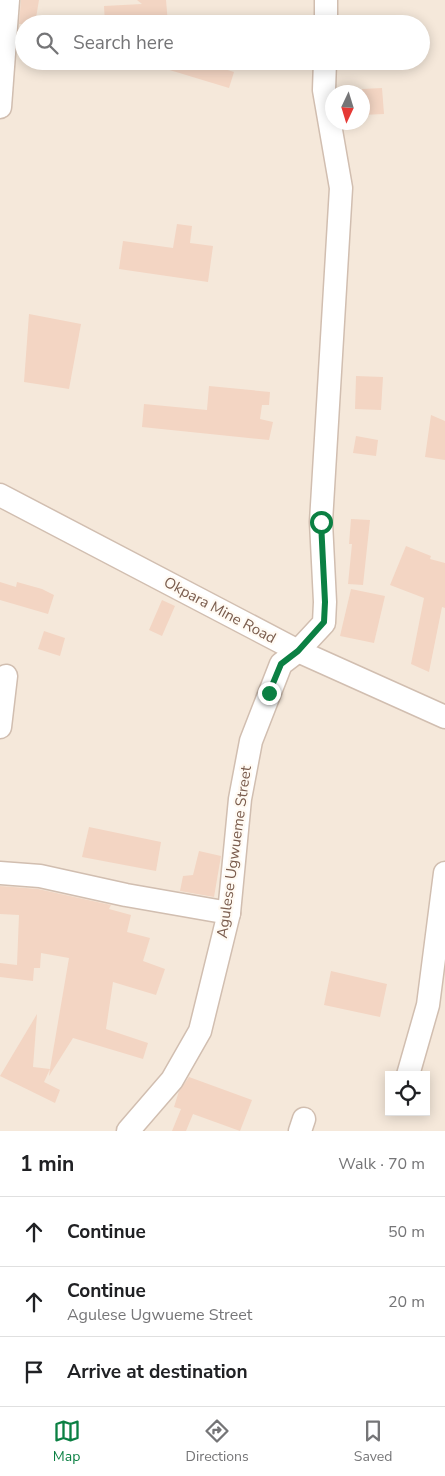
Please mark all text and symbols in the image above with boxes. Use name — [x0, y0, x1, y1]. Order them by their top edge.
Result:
search box — [15, 15, 430, 70]
icon: search — [33, 29, 61, 57]
text: Search here — [73, 30, 174, 56]
north arrow — [325, 85, 370, 130]
route start — [310, 511, 333, 534]
street label: Okpara Mine Road — [160, 572, 280, 648]
route end — [258, 682, 281, 705]
street label: Agulese Ugwueme Street — [212, 764, 256, 939]
map controls — [385, 1071, 430, 1116]
button: locate — [385, 1071, 430, 1116]
text: 1 min — [20, 1150, 74, 1178]
text: Walk · 70 m — [338, 1153, 425, 1175]
icon: ahead — [20, 1218, 48, 1246]
text: Continue — [67, 1219, 146, 1245]
text: 50 m — [388, 1221, 425, 1243]
text: Continue — [67, 1278, 146, 1304]
icon: ahead — [20, 1288, 48, 1316]
text: 20 m — [388, 1291, 425, 1313]
text: Agulese Ugwueme Street — [67, 1304, 252, 1326]
icon: arrive — [20, 1358, 48, 1386]
text: Arrive at destination — [67, 1359, 248, 1385]
tab: Map — [53, 1417, 81, 1466]
tab: Directions — [186, 1417, 249, 1466]
tab: Saved — [354, 1417, 392, 1466]

